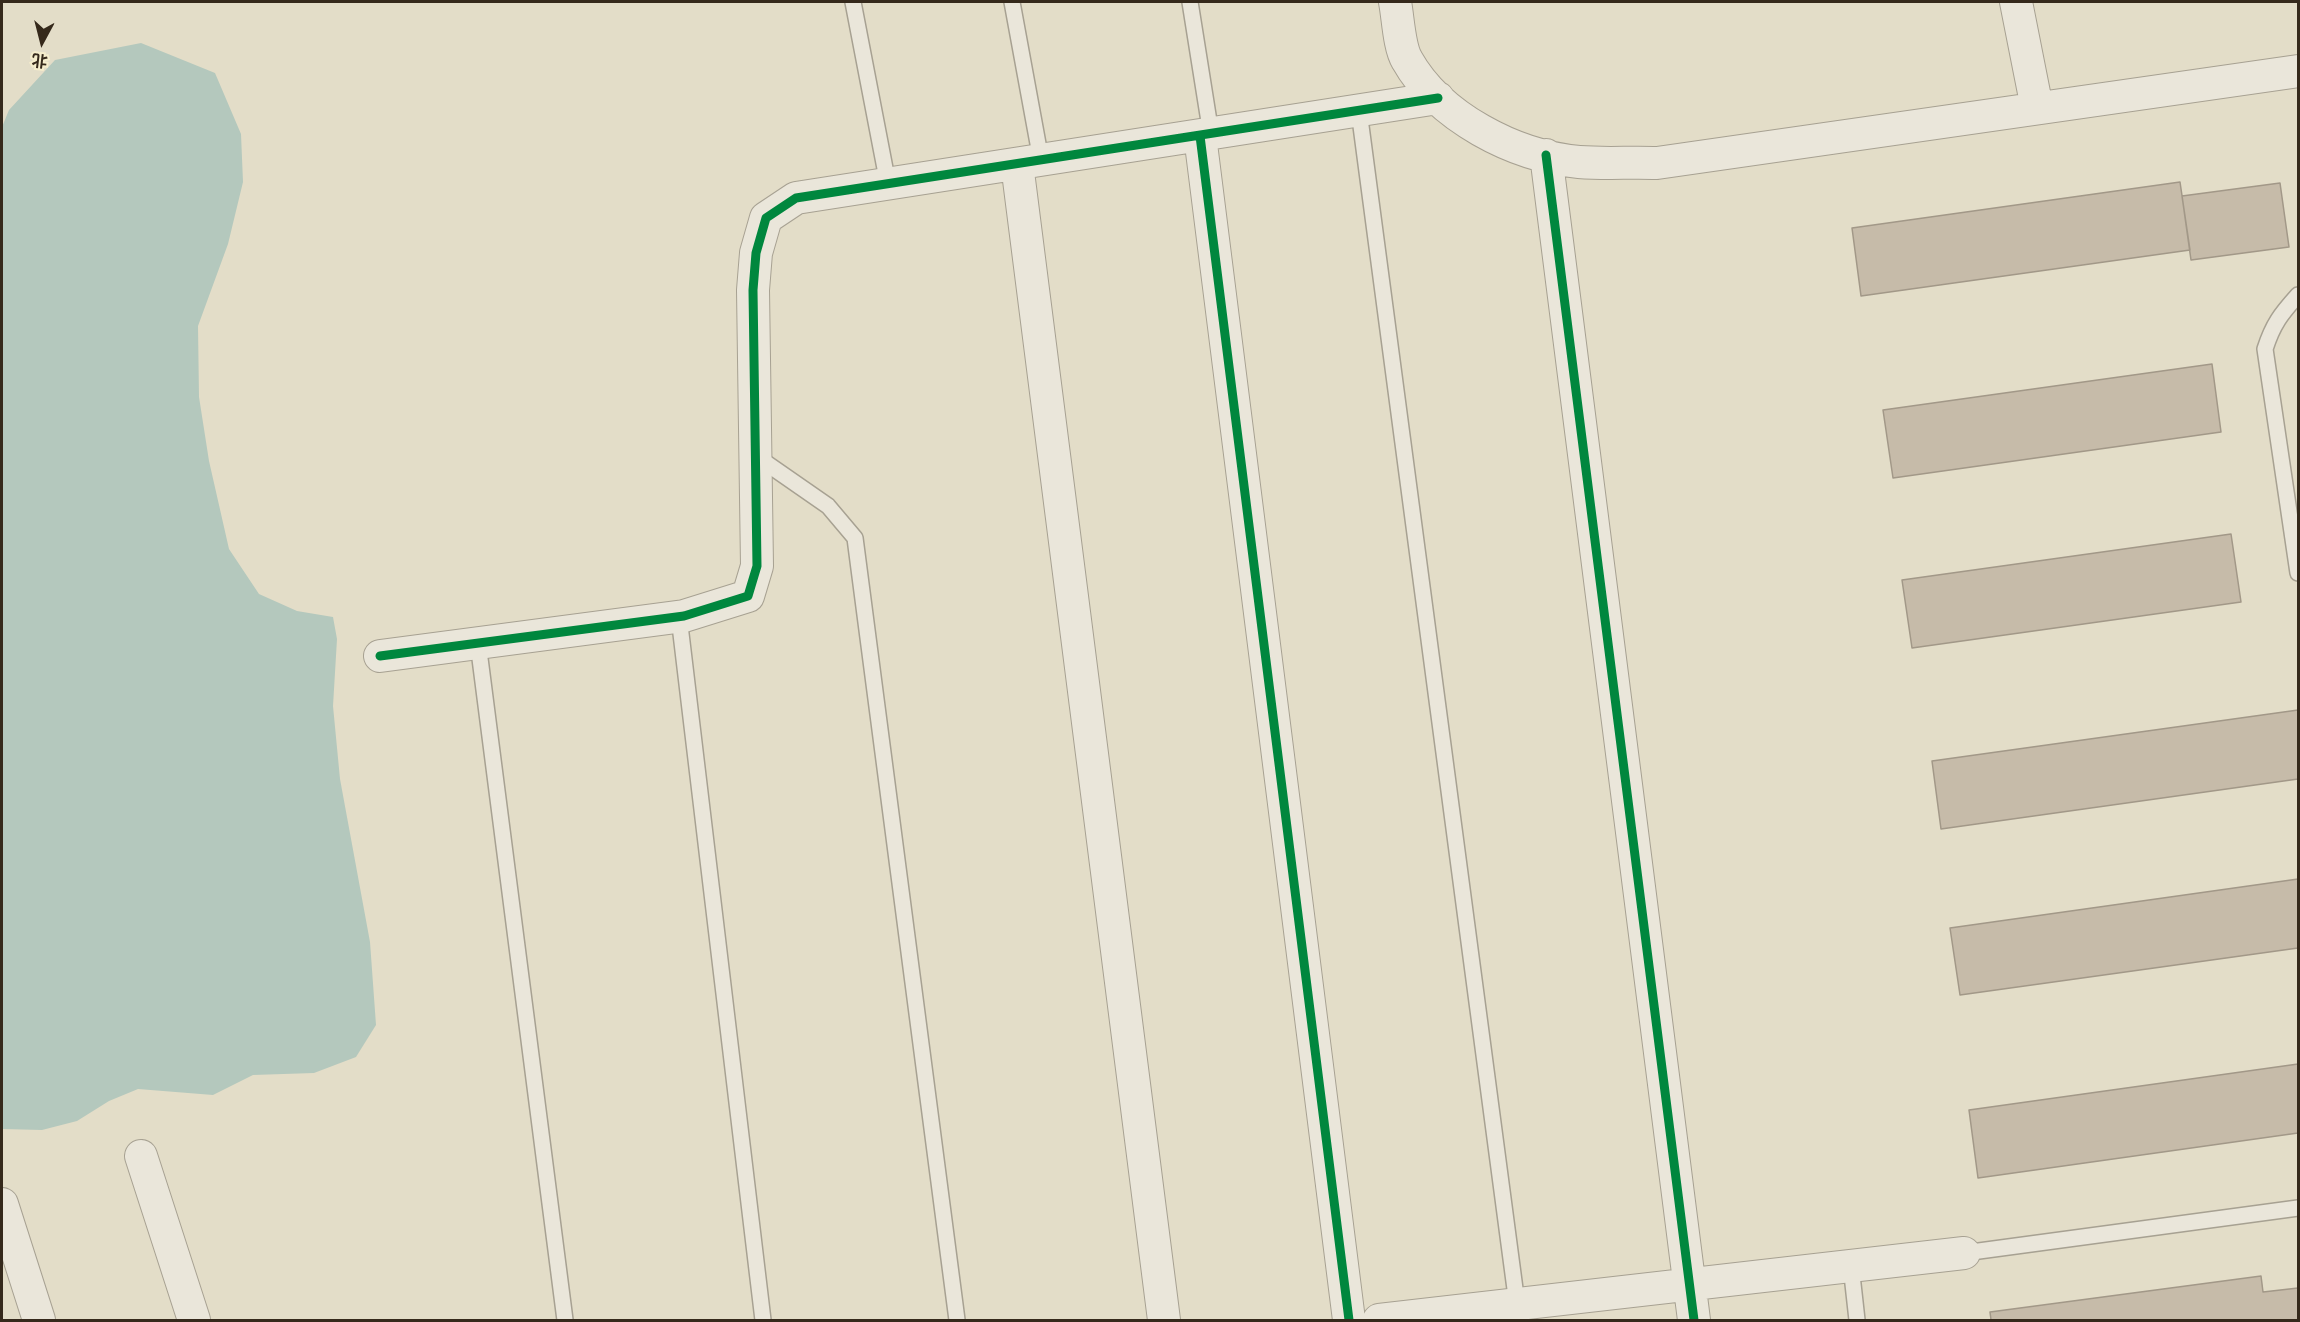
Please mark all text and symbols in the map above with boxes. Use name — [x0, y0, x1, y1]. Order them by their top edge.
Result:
north arrow — [12, 12, 72, 72]
text: 北 — [31, 50, 49, 71]

